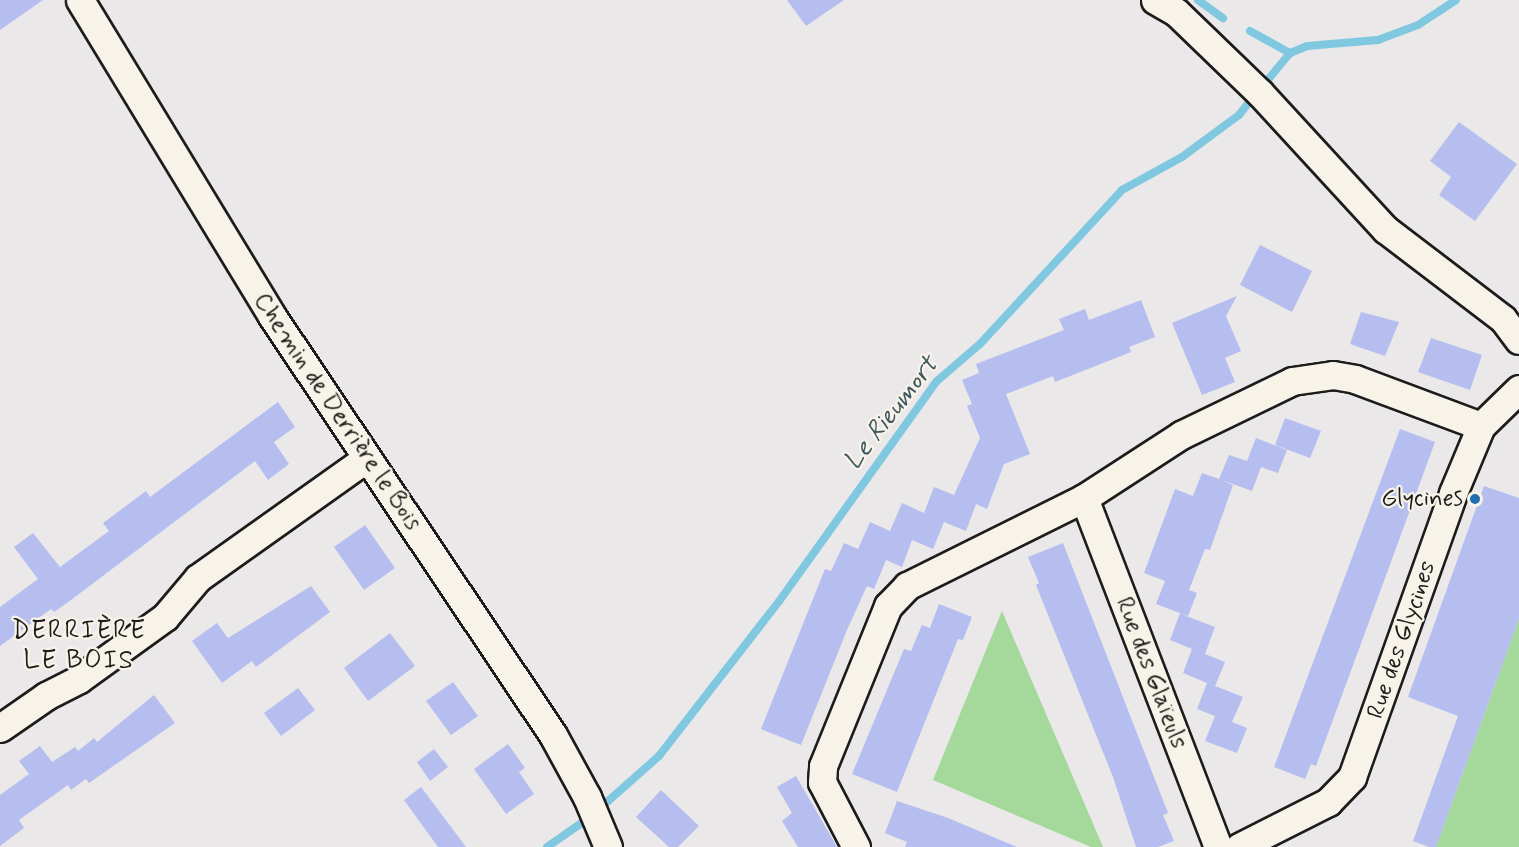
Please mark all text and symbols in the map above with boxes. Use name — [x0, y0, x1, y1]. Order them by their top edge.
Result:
street label: Chemin de Derrière le Bois — [247, 288, 427, 536]
water label: Le Rieumort — [837, 350, 947, 478]
place label: Glycines — [1381, 485, 1463, 513]
marker: Glycines — [1468, 492, 1482, 506]
street label: Rue des Glycines — [1362, 558, 1442, 722]
street label: Rue des Glaïeuls — [1109, 593, 1193, 753]
district label: DERRIÈRE LE BOIS — [10, 616, 148, 678]

